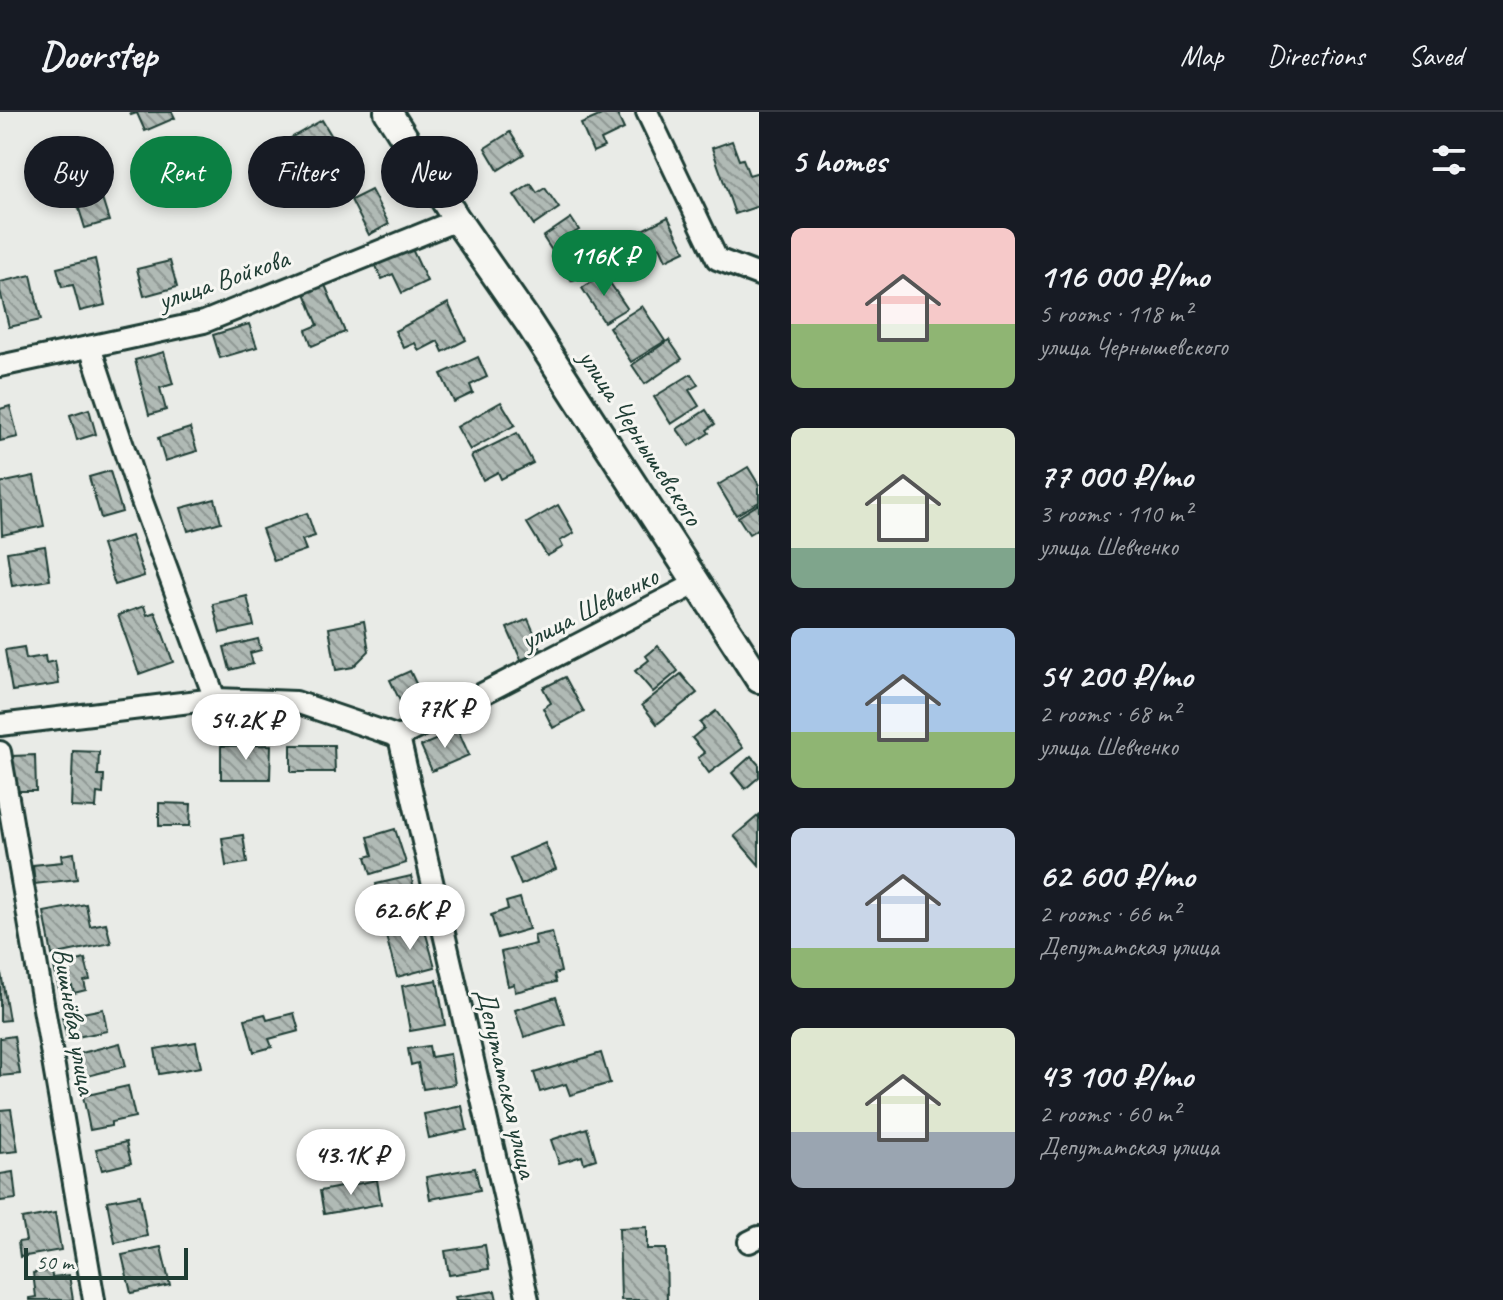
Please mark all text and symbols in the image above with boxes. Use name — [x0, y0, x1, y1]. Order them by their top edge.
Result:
text: Doorstep — [40, 32, 157, 79]
text: Map — [1180, 38, 1223, 73]
text: Directions — [1267, 38, 1365, 73]
text: Saved — [1409, 38, 1463, 73]
chip: Buy — [24, 136, 114, 208]
chip: Rent — [130, 136, 232, 208]
chip: Filters — [248, 136, 365, 208]
chip: New — [381, 136, 478, 208]
icon: filters — [1427, 138, 1471, 182]
text: 5 homes — [791, 139, 886, 182]
pin: 116K ₽ — [539, 230, 669, 298]
text: 116K ₽ — [570, 239, 638, 272]
street label: улица Войкова — [151, 240, 295, 318]
text: 116 000 ₽/mo — [1039, 254, 1209, 297]
icon: home — [855, 260, 951, 356]
text: 5 rooms · 118 m² — [1039, 297, 1191, 330]
text: улица Чернышевского — [1039, 330, 1228, 363]
street label: улица Чернышевского — [570, 341, 712, 534]
text: 77 000 ₽/mo — [1039, 454, 1193, 497]
icon: home — [855, 460, 951, 556]
text: 3 rooms · 110 m² — [1039, 497, 1191, 530]
text: улица Шевченко — [1039, 530, 1178, 563]
street label: улица Шевченко — [513, 557, 665, 658]
text: 54 200 ₽/mo — [1039, 654, 1193, 697]
icon: home — [855, 660, 951, 756]
pin: 77K ₽ — [389, 682, 501, 750]
text: 77K ₽ — [417, 691, 473, 724]
pin: 54.2K ₽ — [172, 694, 320, 762]
text: 2 rooms · 68 m² — [1039, 697, 1180, 730]
text: 54.2K ₽ — [210, 703, 282, 736]
text: улица Шевченко — [1039, 730, 1178, 763]
text: 62 600 ₽/mo — [1039, 854, 1195, 897]
icon: home — [855, 860, 951, 956]
pin: 62.6K ₽ — [336, 884, 484, 952]
text: 62.6K ₽ — [373, 893, 447, 926]
text: 2 rooms · 66 m² — [1039, 897, 1180, 930]
text: Депутатская улица — [1039, 930, 1219, 963]
street label: Вишнёвая улица — [45, 945, 105, 1099]
street label: Депутатская улица — [468, 985, 546, 1183]
text: 43 100 ₽/mo — [1039, 1054, 1193, 1097]
icon: home — [855, 1060, 951, 1156]
text: 2 rooms · 60 m² — [1039, 1097, 1180, 1130]
pin: 43.1K ₽ — [277, 1129, 425, 1197]
text: Депутатская улица — [1039, 1130, 1219, 1163]
text: 43.1K ₽ — [314, 1138, 388, 1171]
scale bar — [24, 1244, 188, 1280]
text: 50 m — [36, 1248, 73, 1276]

